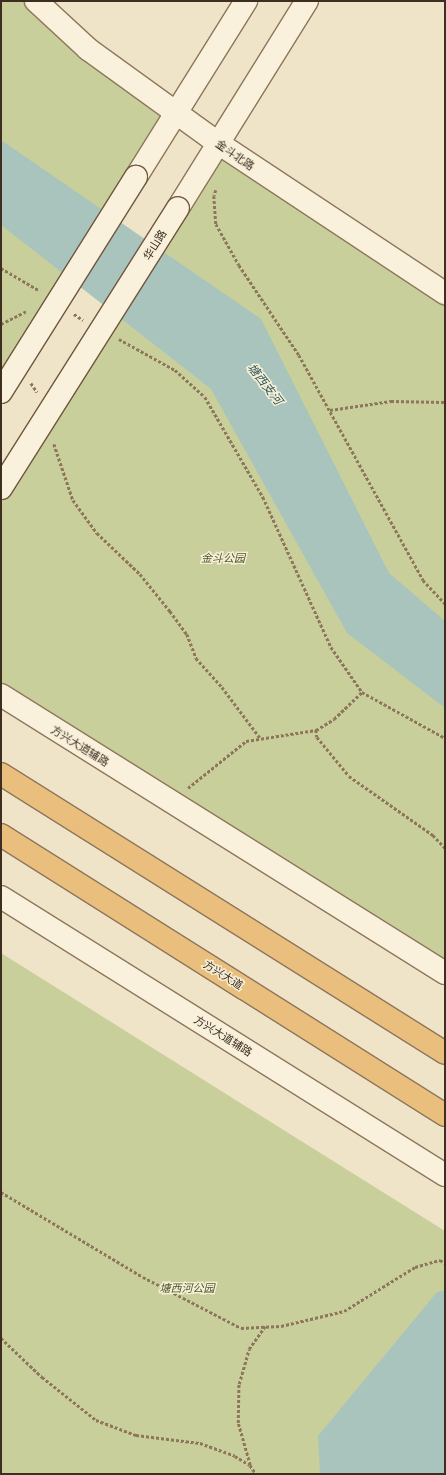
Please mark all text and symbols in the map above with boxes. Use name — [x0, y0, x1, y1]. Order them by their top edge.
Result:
street label: 金斗北路 — [213, 137, 257, 173]
street label: 华山路 — [141, 228, 169, 262]
water label: 塘西支河 — [245, 361, 285, 407]
park label: 金斗公园 — [201, 551, 245, 565]
street label: 方兴大道辅路 — [49, 723, 111, 769]
street label: 方兴大道 — [201, 958, 245, 992]
street label: 方兴大道辅路 — [192, 1013, 254, 1059]
park label: 塘西河公园 — [160, 1281, 214, 1295]

